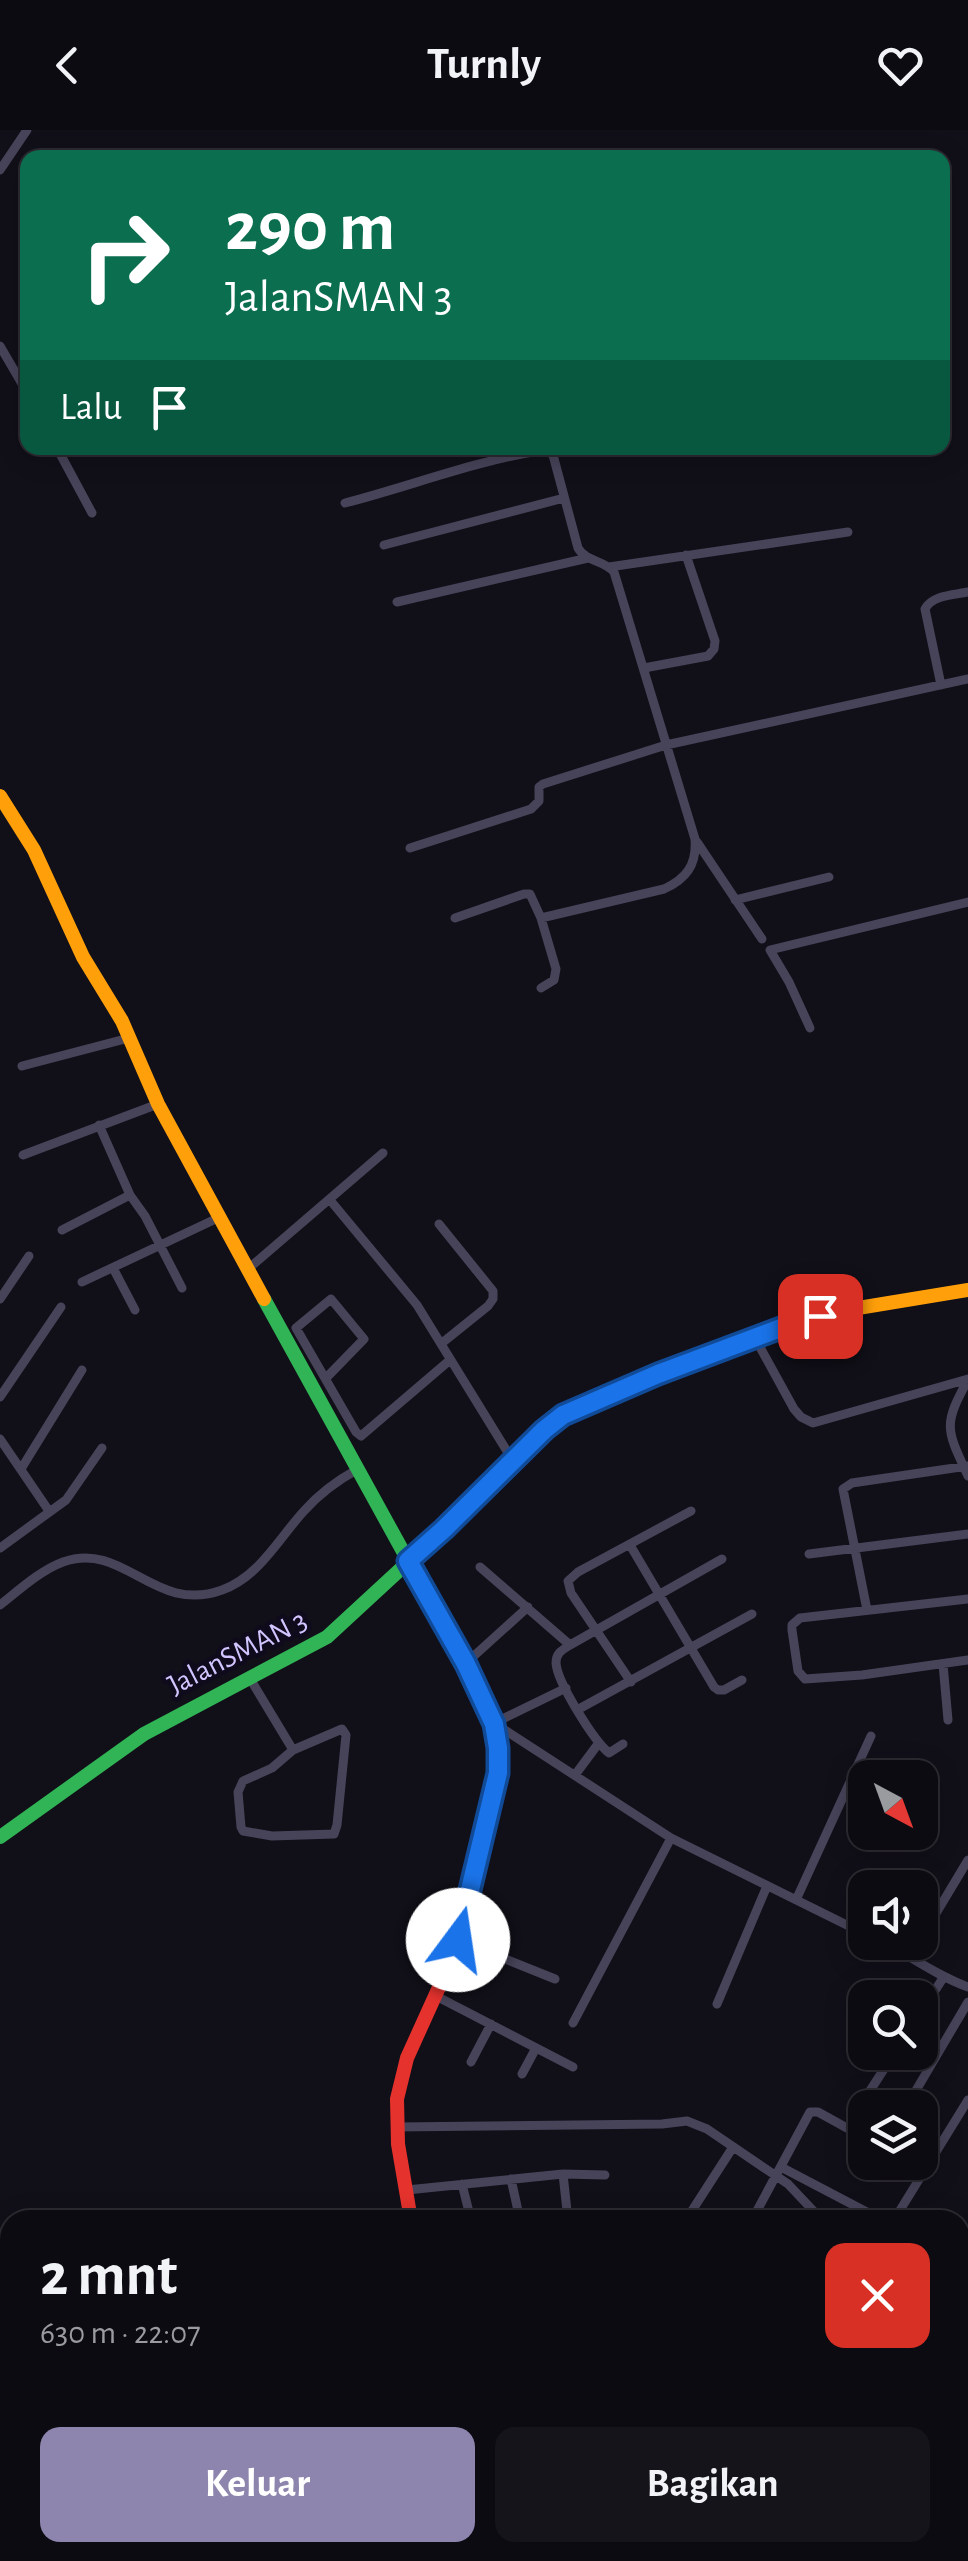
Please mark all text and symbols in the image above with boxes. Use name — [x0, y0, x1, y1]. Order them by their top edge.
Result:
icon: back — [40, 38, 95, 93]
icon: heart — [873, 38, 928, 93]
text: Turnly — [427, 42, 541, 87]
icon: right — [60, 190, 190, 320]
text: 290 m — [225, 193, 395, 263]
text: JalanSMAN 3 — [225, 275, 453, 320]
icon: arrive — [142, 380, 197, 435]
text: Lalu — [60, 389, 122, 427]
pin — [778, 1274, 863, 1359]
icon: arrive — [793, 1289, 848, 1344]
street label: JalanSMAN 3 — [163, 1605, 312, 1701]
north arrow — [848, 1760, 938, 1850]
map controls — [848, 1760, 938, 2180]
button: sound — [848, 1870, 938, 1960]
position arrow — [406, 1888, 510, 1992]
button: search — [848, 1980, 938, 2070]
button: layers — [848, 2090, 938, 2180]
button: close — [825, 2243, 930, 2348]
text: 2 mnt — [40, 2246, 177, 2306]
text: 630 m · 22:07 — [40, 2317, 201, 2349]
button: Keluar — [40, 2427, 475, 2542]
button: Bagikan — [495, 2427, 930, 2542]

